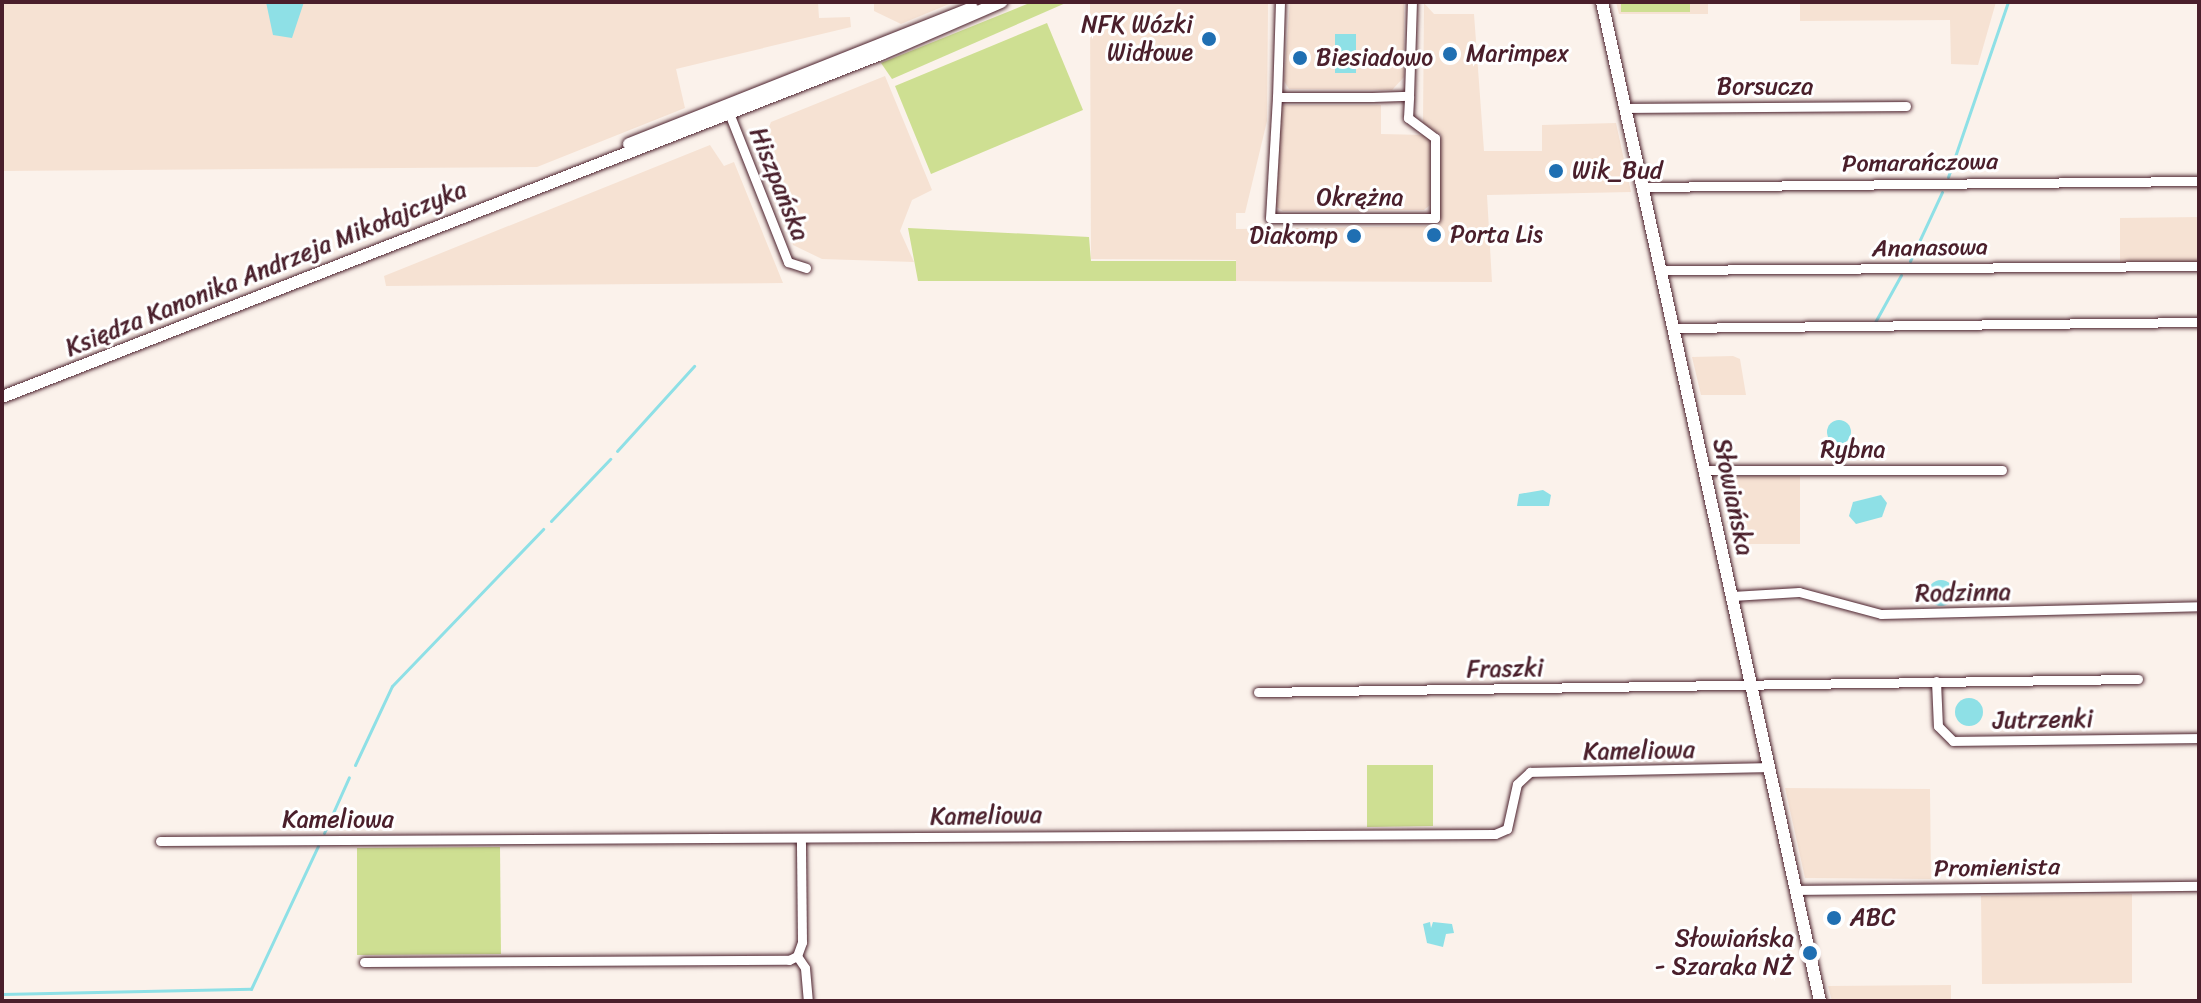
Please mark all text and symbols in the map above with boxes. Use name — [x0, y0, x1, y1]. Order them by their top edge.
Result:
place label: NFK Wózki Widłowe — [1081, 11, 1193, 67]
marker: NFK Wózki Widłowe — [1200, 30, 1218, 48]
place label: Marimpex — [1466, 40, 1569, 68]
place label: Biesiadowo — [1316, 44, 1433, 72]
marker: Marimpex — [1441, 45, 1459, 63]
marker: Biesiadowo — [1291, 49, 1309, 67]
street label: Borsucza — [1717, 73, 1813, 101]
street label: Hiszpańska — [743, 123, 815, 245]
street label: Pomarańczowa — [1842, 147, 1998, 179]
place label: Wik_Bud — [1572, 157, 1663, 185]
marker: Wik_Bud — [1547, 162, 1565, 180]
street label: Księdza Kanonika Andrzeja Mikołajczyka — [61, 175, 471, 363]
street label: Okrężna — [1317, 184, 1403, 212]
place label: Porta Lis — [1450, 221, 1544, 249]
place label: Diakomp — [1249, 222, 1338, 250]
marker: Porta Lis — [1425, 226, 1443, 244]
marker: Diakomp — [1345, 227, 1363, 245]
street label: Ananasowa — [1872, 233, 1988, 263]
street label: Słowiańska — [1707, 436, 1759, 558]
street label: Rybna — [1821, 436, 1885, 464]
street label: Rodzinna — [1915, 578, 2011, 608]
street label: Fraszki — [1466, 654, 1544, 684]
street label: Jutrzenki — [1993, 705, 2093, 735]
street label: Kameliowa — [1583, 736, 1695, 766]
street label: Kameliowa — [930, 801, 1042, 831]
street label: Kameliowa — [282, 806, 394, 834]
street label: Promienista — [1934, 852, 2060, 884]
place label: ABC — [1850, 904, 1896, 932]
marker: ABC — [1825, 909, 1843, 927]
place label: Słowiańska - Szaraka NŻ — [1654, 925, 1794, 981]
marker: Słowiańska - Szaraka NŻ — [1801, 944, 1819, 962]

